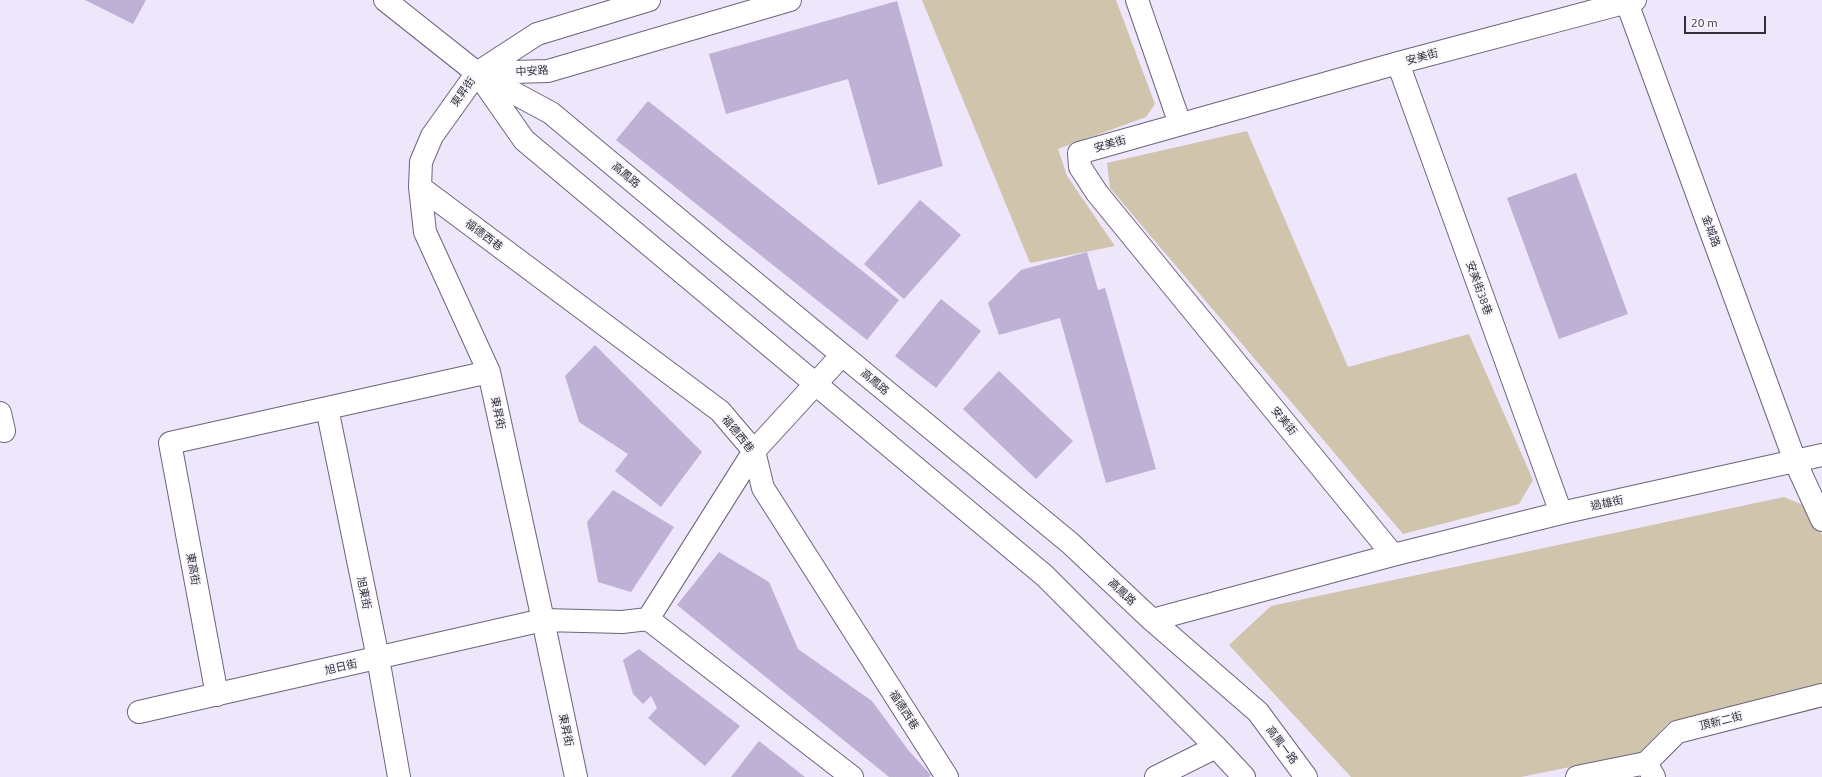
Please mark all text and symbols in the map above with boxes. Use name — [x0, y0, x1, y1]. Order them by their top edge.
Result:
scale bar — [1686, 8, 1768, 34]
text: 20 m — [1691, 16, 1718, 29]
street label: 安美街 — [1404, 46, 1440, 68]
street label: 中安路 — [515, 64, 549, 78]
street label: 東昇街 — [448, 75, 478, 109]
street label: 安美街 — [1092, 133, 1128, 155]
street label: 高鳳路 — [609, 159, 643, 191]
street label: 金城路 — [1699, 213, 1723, 249]
street label: 福德西巷 — [462, 216, 506, 254]
street label: 安美街38巷 — [1463, 259, 1495, 317]
street label: 高鳳路 — [858, 366, 892, 398]
street label: 東昇街 — [488, 395, 508, 431]
street label: 安美街 — [1268, 404, 1300, 438]
street label: 福德西巷 — [719, 413, 757, 455]
street label: 過雄街 — [1589, 493, 1625, 513]
street label: 東高街 — [184, 552, 202, 586]
street label: 旭東街 — [354, 576, 374, 610]
street label: 高鳳路 — [1105, 576, 1139, 608]
street label: 旭日街 — [323, 657, 359, 677]
street label: 福德西巷 — [886, 688, 922, 732]
street label: 頂新二街 — [1698, 709, 1744, 733]
street label: 東昇街 — [556, 712, 576, 748]
street label: 高鳳一路 — [1263, 723, 1301, 767]

